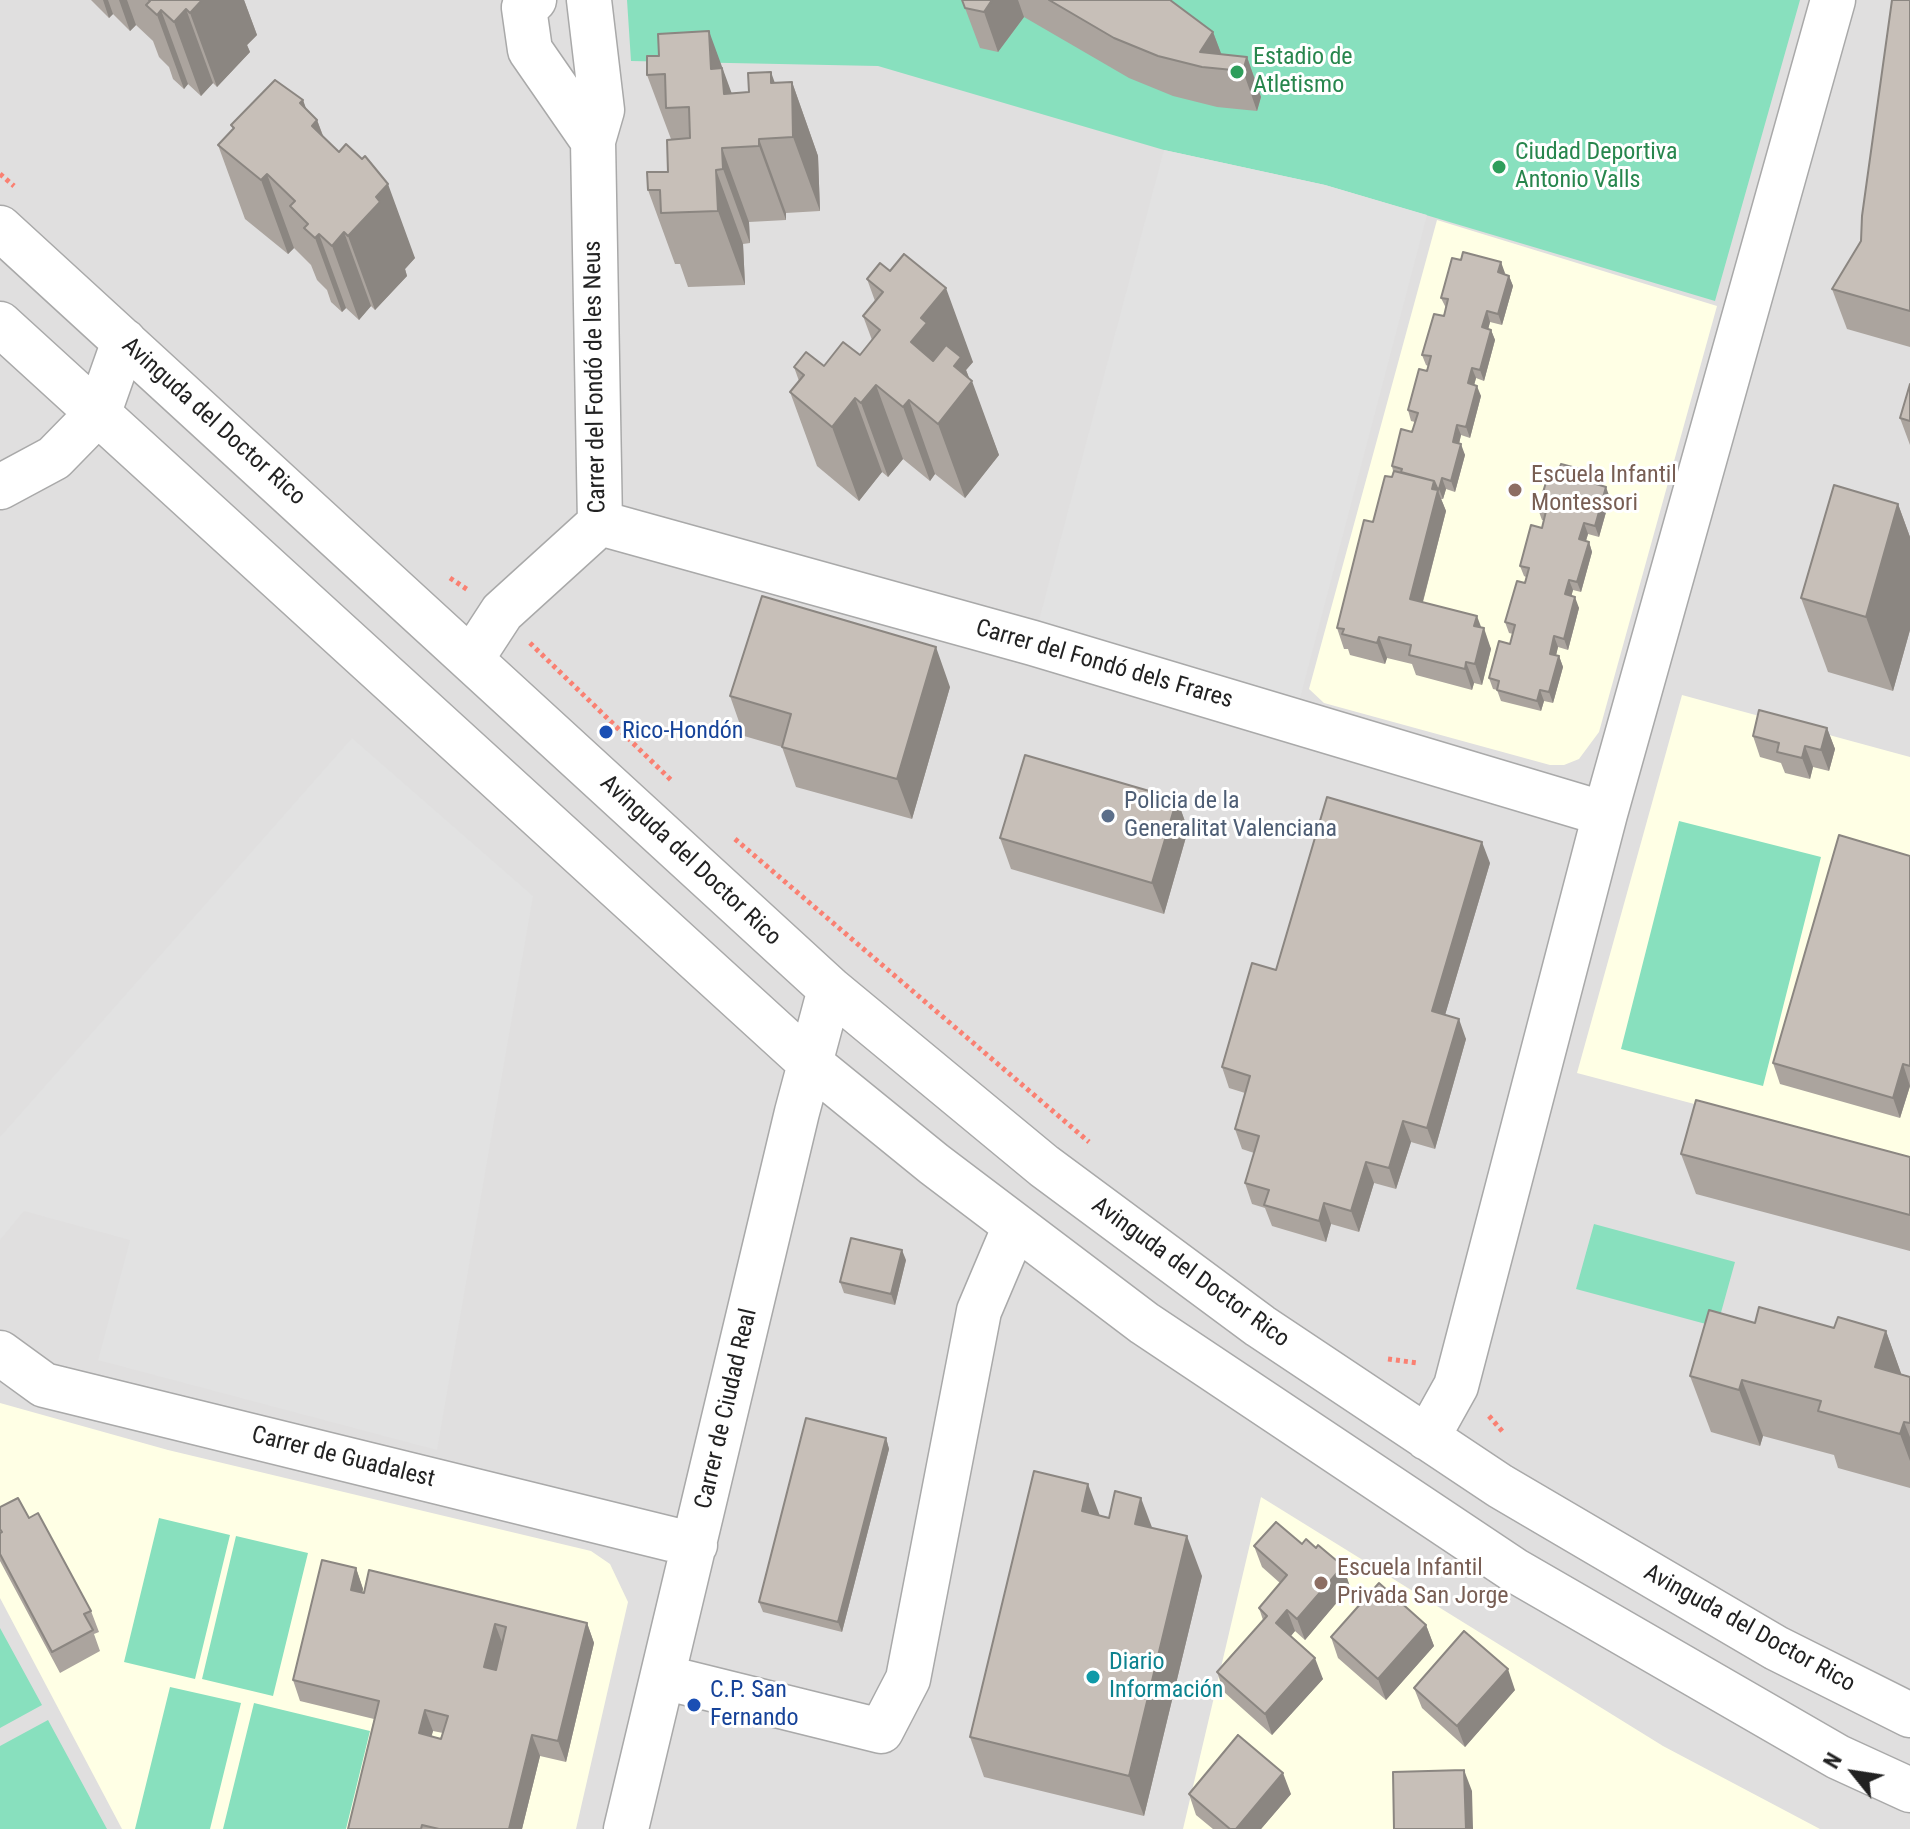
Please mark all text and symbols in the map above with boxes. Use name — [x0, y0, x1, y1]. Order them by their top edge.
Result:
place label: Estadio de Atletismo — [1253, 44, 1353, 100]
marker: Estadio de Atletismo — [1228, 63, 1246, 81]
place label: Ciudad Deportiva Antonio Valls — [1515, 139, 1677, 195]
marker: Ciudad Deportiva Antonio Valls — [1490, 158, 1508, 176]
street label: Carrer del Fondó de les Neus — [579, 240, 613, 514]
street label: Avinguda del Doctor Rico — [115, 332, 311, 512]
place label: Escuela Infantil Montessori — [1531, 462, 1677, 518]
marker: Escuela Infantil Montessori — [1506, 481, 1524, 499]
street label: Carrer del Fondó dels Frares — [972, 614, 1236, 716]
place label: Rico-Hondón — [622, 718, 743, 746]
marker: Rico-Hondón — [597, 723, 615, 741]
street label: Avinguda del Doctor Rico — [593, 770, 787, 952]
place label: Policia de la Generalitat Valenciana — [1124, 788, 1337, 844]
marker: Policia de la Generalitat Valenciana — [1099, 807, 1117, 825]
street label: Avinguda del Doctor Rico — [1086, 1192, 1294, 1354]
street label: Carrer de Ciudad Real — [690, 1306, 764, 1512]
street label: Carrer de Guadalest — [248, 1421, 438, 1495]
place label: Escuela Infantil Privada San Jorge — [1337, 1555, 1509, 1611]
street label: Avinguda del Doctor Rico — [1638, 1559, 1860, 1699]
marker: Escuela Infantil Privada San Jorge — [1312, 1574, 1330, 1592]
place label: Diario Información — [1109, 1649, 1223, 1705]
marker: Diario Información — [1084, 1668, 1102, 1686]
place label: C.P. San Fernando — [710, 1677, 799, 1733]
marker: C.P. San Fernando — [685, 1696, 703, 1714]
north arrow — [1814, 1733, 1894, 1813]
text: N — [1819, 1749, 1847, 1773]

